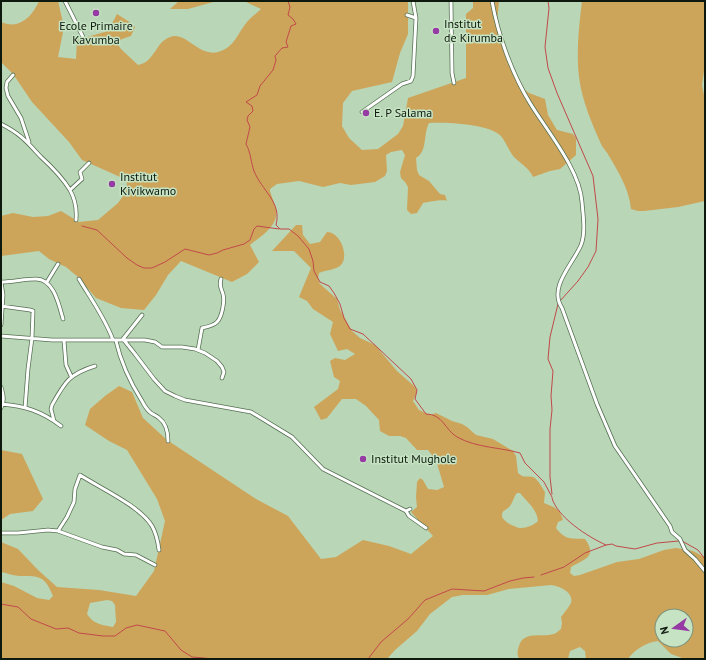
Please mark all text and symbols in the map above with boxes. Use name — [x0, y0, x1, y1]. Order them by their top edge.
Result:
marker: Ecole Primaire Kavumba — [91, 8, 101, 18]
place label: Institut de Kirumba — [444, 16, 503, 45]
place label: Ecole Primaire Kavumba — [59, 18, 133, 47]
marker: Institut de Kirumba — [431, 26, 441, 36]
place label: E. P Salama — [374, 105, 432, 120]
marker: E. P Salama — [361, 108, 371, 118]
place label: Institut Kivikwamo — [120, 169, 176, 198]
marker: Institut Kivikwamo — [107, 179, 117, 189]
place label: Institut Mughole — [371, 451, 456, 466]
marker: Institut Mughole — [358, 454, 368, 464]
north arrow — [654, 608, 694, 648]
text: N — [657, 625, 672, 636]

